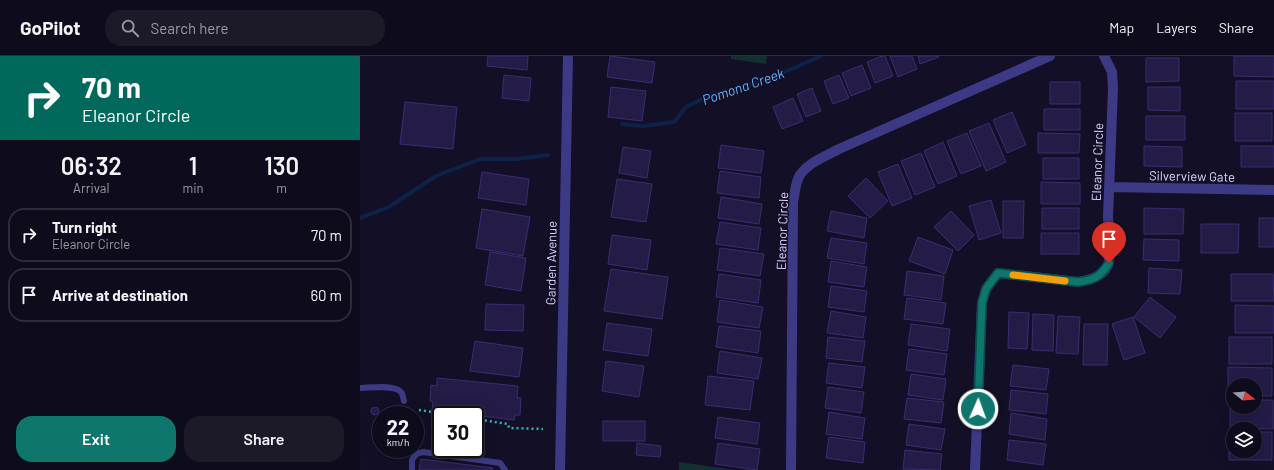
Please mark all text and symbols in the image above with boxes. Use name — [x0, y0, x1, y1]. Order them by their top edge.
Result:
search box — [105, 10, 385, 46]
text: GoPilot — [20, 16, 81, 39]
icon: search — [119, 17, 141, 39]
text: Search here — [151, 19, 229, 37]
text: Map — [1109, 19, 1134, 36]
text: Layers — [1156, 19, 1197, 36]
text: Share — [1219, 19, 1254, 36]
water label: Pomona Creek — [700, 64, 786, 108]
text: 70 m — [82, 70, 141, 104]
icon: right — [16, 72, 68, 124]
text: Eleanor Circle — [82, 104, 190, 126]
street label: Eleanor Circle — [1088, 123, 1106, 201]
text: 06:32 — [61, 151, 122, 180]
text: 1 — [189, 151, 197, 180]
text: 130 — [264, 151, 299, 180]
street label: Silverview Gate — [1149, 167, 1235, 185]
text: Arrival — [73, 180, 109, 196]
text: min — [182, 180, 204, 196]
text: m — [276, 180, 287, 196]
street label: Eleanor Circle — [773, 192, 791, 270]
text: Turn right — [52, 218, 117, 236]
street label: Garden Avenue — [542, 221, 560, 305]
pin — [1092, 222, 1126, 263]
icon: right — [18, 224, 40, 246]
text: 70 m — [311, 226, 342, 244]
icon: arrive — [1098, 228, 1120, 250]
text: Eleanor Circle — [52, 236, 130, 252]
icon: arrive — [18, 284, 40, 306]
text: Arrive at destination — [52, 286, 188, 304]
text: 60 m — [310, 286, 342, 304]
north arrow — [1226, 378, 1262, 414]
map controls — [1226, 378, 1262, 458]
position arrow — [957, 388, 999, 430]
speed limit sign: 30 — [432, 406, 484, 458]
text: 22 — [387, 415, 409, 439]
button: Exit — [16, 416, 176, 462]
button: Share — [184, 416, 344, 462]
button: layers — [1226, 422, 1262, 458]
text: km/h — [387, 436, 409, 448]

